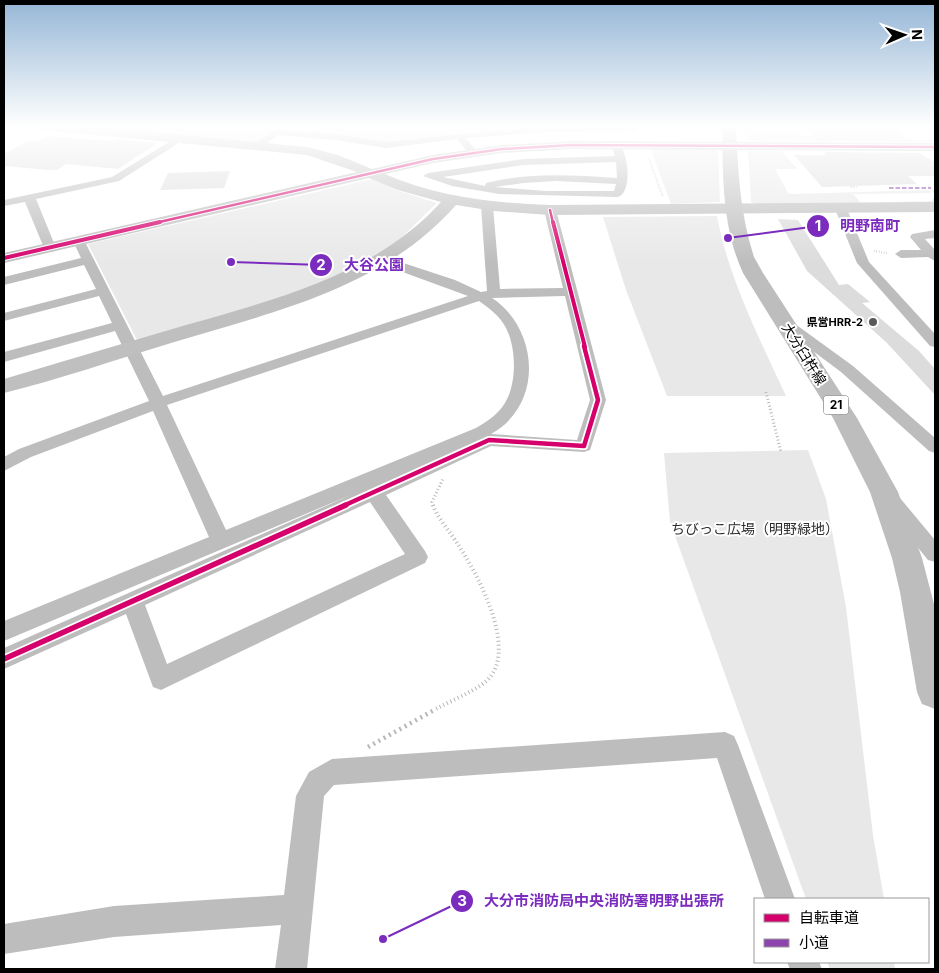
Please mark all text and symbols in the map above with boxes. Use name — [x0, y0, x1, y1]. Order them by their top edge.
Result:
north arrow — [879, 10, 929, 60]
text: N — [909, 29, 926, 40]
callout: 明野南町 — [805, 211, 910, 241]
text: 1 — [815, 216, 821, 235]
text: 明野南町 — [840, 216, 900, 235]
callout: 大谷公園 — [309, 250, 414, 280]
text: 2 — [316, 255, 326, 274]
text: 大谷公園 — [344, 255, 404, 274]
place label: 県営HRR-2 — [806, 315, 863, 329]
marker: 県営HRR-2 — [867, 316, 879, 328]
street label: 大分臼杵線 — [779, 320, 830, 388]
road number: 21 — [824, 396, 848, 414]
park label: ちびっこ広場（明野緑地） — [671, 520, 839, 537]
callout: 大分市消防局中央消防署明野出張所 — [449, 886, 734, 916]
text: 3 — [457, 891, 467, 910]
text: 大分市消防局中央消防署明野出張所 — [484, 891, 724, 910]
legend — [754, 898, 929, 963]
text: 自転車道 — [799, 908, 859, 927]
text: 小道 — [799, 933, 829, 952]

